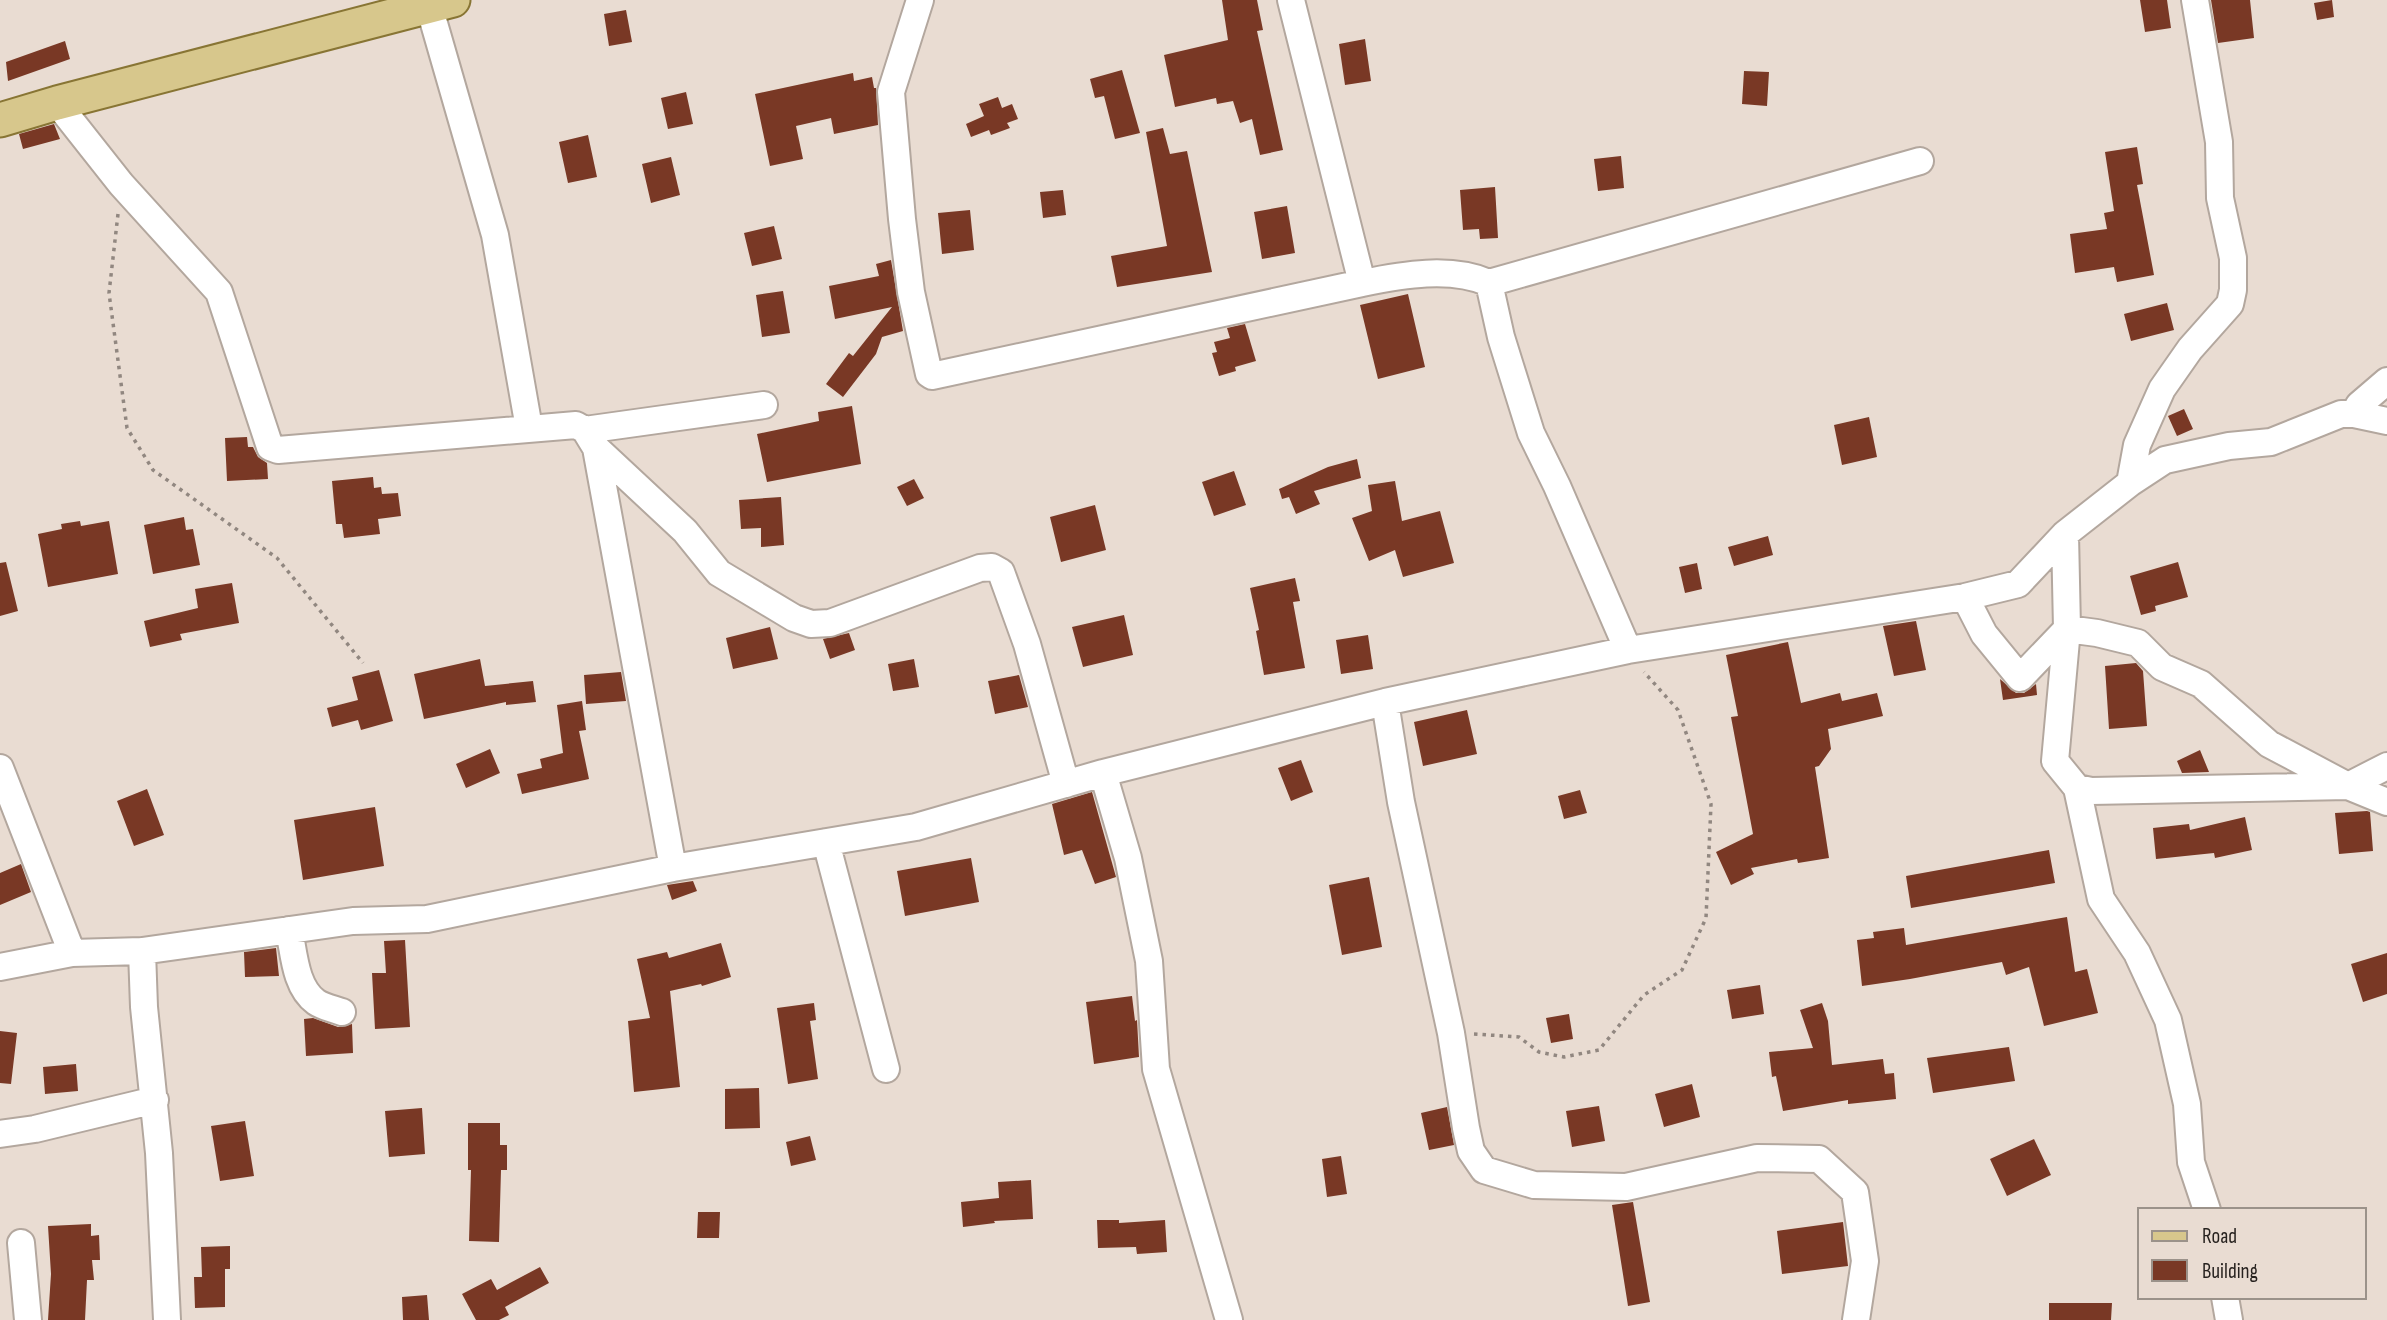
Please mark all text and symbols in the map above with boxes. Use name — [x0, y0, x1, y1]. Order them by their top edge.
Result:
legend — [2138, 1208, 2366, 1299]
text: Road — [2202, 1224, 2237, 1249]
text: Building — [2202, 1259, 2258, 1284]

